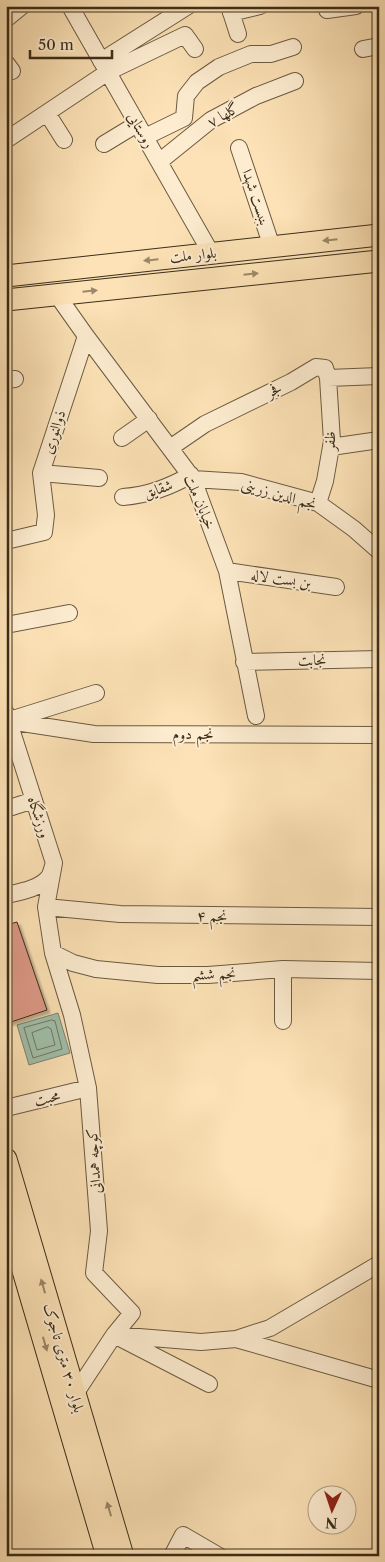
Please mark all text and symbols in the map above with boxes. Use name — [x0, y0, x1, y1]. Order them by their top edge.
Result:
scale bar — [30, 28, 112, 60]
text: 50 m — [38, 35, 74, 54]
street label: گلها ۷ — [203, 98, 242, 131]
street label: روستایی — [123, 108, 159, 152]
street label: بنبست شهدا — [237, 166, 275, 228]
one-way arrow — [322, 236, 338, 244]
street label: بلوار ملت — [169, 243, 217, 266]
one-way arrow — [143, 256, 159, 264]
one-way arrow — [243, 270, 259, 278]
one-way arrow — [82, 287, 98, 295]
street label: فجر — [261, 378, 285, 403]
street label: ذوالنوری — [38, 408, 70, 456]
street label: ظفر — [319, 431, 340, 453]
street label: خیابان ملت — [180, 471, 221, 532]
street label: نجم الدین زرینی — [238, 474, 319, 518]
street label: شقایق — [141, 475, 175, 502]
street label: بن بست لاله — [250, 565, 313, 592]
street label: نجابت — [298, 650, 326, 669]
street label: نجم دوم — [173, 724, 214, 748]
street label: ورزشگاه — [24, 794, 55, 840]
street label: نجم ۴ — [197, 906, 227, 930]
street label: نجم ششم — [192, 963, 237, 990]
street label: محبت — [32, 1085, 62, 1110]
street label: کوچه همدانی — [82, 1128, 107, 1194]
one-way arrow — [39, 1278, 47, 1293]
street label: بلوار ۳۰ متری تاجوک — [40, 1301, 89, 1415]
one-way arrow — [41, 1337, 49, 1352]
north arrow — [308, 1484, 358, 1534]
one-way arrow — [105, 1501, 113, 1517]
text: N — [325, 1514, 338, 1532]

